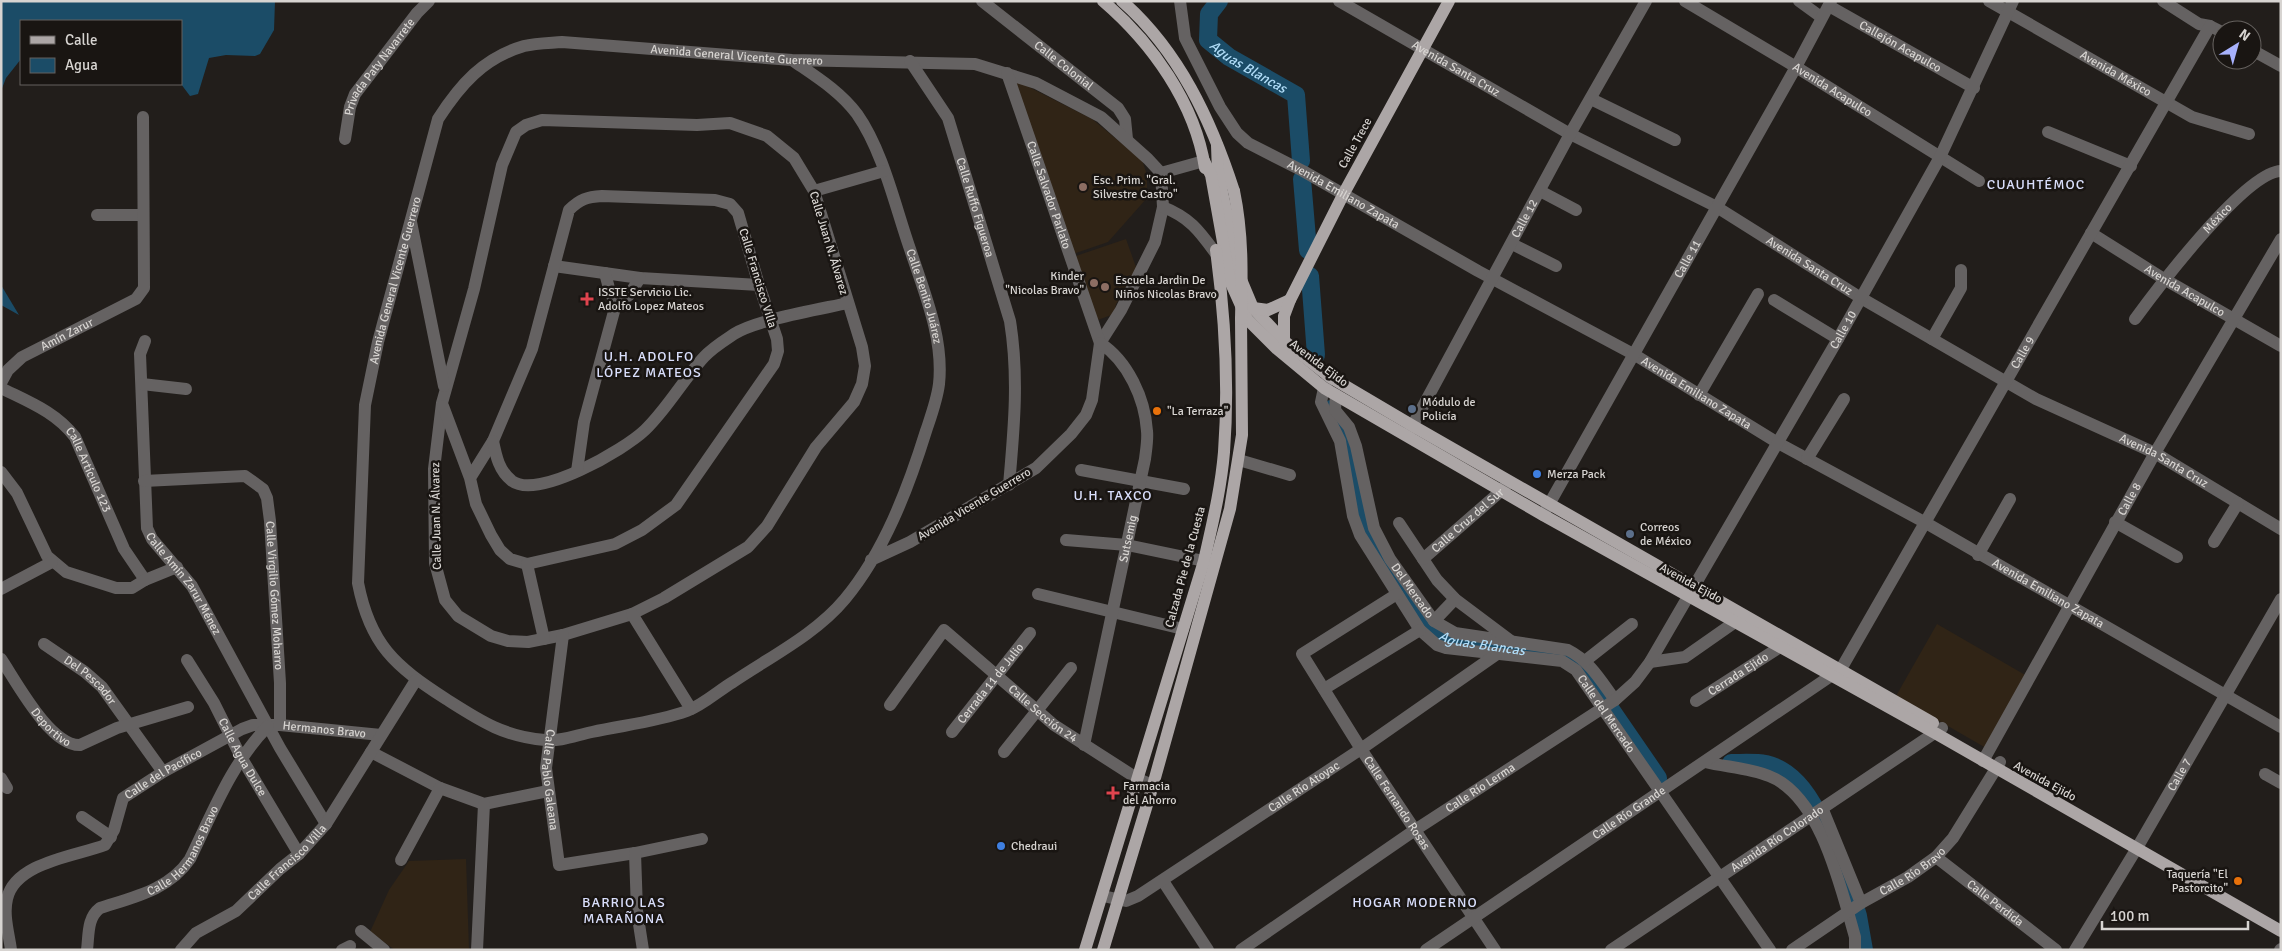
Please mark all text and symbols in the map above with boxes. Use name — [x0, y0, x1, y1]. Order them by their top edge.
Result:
street label: Privada Paty Navarrete — [342, 15, 418, 117]
street label: Callejón Acapulco — [1856, 18, 1944, 76]
legend — [20, 20, 182, 85]
north arrow — [2212, 20, 2262, 70]
text: N — [2236, 25, 2254, 45]
text: Calle — [65, 31, 98, 49]
water label: Aguas Blancas — [1206, 37, 1291, 98]
street label: Calle Colonial — [1031, 38, 1096, 94]
street label: Avenida Santa Cruz — [1409, 38, 1502, 100]
street label: Avenida General Vicente Guerrero — [650, 42, 823, 69]
street label: Avenida México — [2077, 48, 2154, 100]
text: Agua — [65, 56, 98, 74]
street label: Avenida Acapulco — [1790, 60, 1875, 120]
street label: Calle Trece — [1335, 115, 1376, 171]
street label: Calle Salvador Parlato — [1023, 139, 1074, 251]
street label: Calle Ruffo Figueroa — [953, 156, 997, 259]
street label: Avenida Emiliano Zapata — [1285, 157, 1402, 232]
place label: Esc. Prim. "Gral. Silvestre Castro" — [1093, 173, 1178, 202]
district label: CUAUHTÉMOC — [1987, 176, 2085, 193]
marker: Esc. Prim. "Gral. Silvestre Castro" — [1077, 181, 1089, 193]
street label: Calle Juan N. Álvarez — [806, 190, 851, 297]
street label: Avenida General Vicente Guerrero — [367, 195, 425, 366]
street label: Calle 12 — [1508, 197, 1541, 241]
street label: México — [2200, 200, 2236, 237]
street label: Calle Francisco Villa — [735, 226, 780, 330]
street label: Avenida Santa Cruz — [1763, 233, 1855, 299]
street label: Calle 11 — [1671, 237, 1705, 281]
street label: Calle Benito Juárez — [902, 247, 945, 345]
street label: Avenida Acapulco — [2141, 262, 2227, 320]
place label: Kinder "Nicolas Bravo" — [1005, 269, 1085, 298]
place label: Escuela Jardin De Niños Nicolas Bravo — [1115, 273, 1217, 302]
marker: Kinder "Nicolas Bravo" — [1088, 277, 1100, 289]
marker: Escuela Jardin De Niños Nicolas Bravo — [1099, 281, 1111, 293]
place label: ISSTE Servicio Lic. Adolfo Lopez Mateos — [598, 285, 704, 314]
marker: ISSTE Servicio Lic. Adolfo Lopez Mateos — [580, 292, 594, 306]
street label: Calle 10 — [1827, 308, 1860, 352]
street label: Amín Zarur — [38, 315, 96, 354]
street label: Calle 9 — [2008, 334, 2038, 372]
street label: Avenida Ejido — [1287, 337, 1351, 390]
district label: U.H. ADOLFO LÓPEZ MATEOS — [596, 348, 702, 381]
street label: Avenida Emiliano Zapata — [1638, 354, 1754, 433]
place label: Módulo de Policía — [1422, 395, 1476, 424]
marker: Módulo de Policía — [1406, 403, 1418, 415]
place label: "La Terraza" — [1167, 404, 1229, 419]
marker: "La Terraza" — [1151, 405, 1163, 417]
street label: Calle Artículo 123 — [62, 424, 114, 515]
street label: Avenida Santa Cruz — [2117, 431, 2211, 491]
street label: Calle Juan N. Álvarez — [428, 462, 445, 570]
street label: Avenida Vicente Guerrero — [915, 465, 1034, 544]
place label: Merza Pack — [1547, 467, 1606, 482]
marker: Merza Pack — [1531, 468, 1543, 480]
street label: Calle 8 — [2115, 480, 2145, 518]
street label: Calle Cruz del Sur — [1428, 485, 1508, 556]
district label: U.H. TAXCO — [1074, 487, 1152, 504]
street label: Calzada Pie de la Cuesta — [1162, 505, 1209, 629]
street label: Sutsemig — [1116, 514, 1141, 564]
street label: Calle Virgilio Gómez Moharro — [262, 520, 286, 671]
place label: Correos de México — [1640, 520, 1691, 549]
marker: Correos de México — [1624, 528, 1636, 540]
street label: Calle Amín Zarur Ménez — [142, 530, 224, 638]
street label: Avenida Emiliano Zapata — [1989, 556, 2107, 632]
street label: Del Mercado — [1387, 560, 1437, 622]
street label: Avenida Ejido — [1657, 560, 1725, 607]
water label: Aguas Blancas — [1436, 627, 1528, 660]
street label: Cerrada 11 de Julio — [954, 640, 1027, 727]
street label: Cerrada Ejido — [1705, 649, 1771, 699]
street label: Del Pescador — [61, 653, 120, 708]
street label: Calle del Mercado — [1574, 672, 1638, 756]
street label: Calle Sección 24 — [1005, 682, 1080, 746]
street label: Deportivo — [27, 705, 73, 750]
street label: Calle Agua Dulce — [215, 716, 270, 799]
street label: Hermanos Bravo — [282, 718, 367, 741]
street label: Calle Pablo Galeana — [538, 728, 561, 831]
street label: Calle del Pacífico — [122, 745, 205, 803]
street label: Calle Fernando Rosas — [1360, 753, 1433, 853]
street label: Calle 7 — [2164, 756, 2195, 794]
street label: Calle Río Atoyac — [1265, 758, 1343, 816]
street label: Avenida Ejido — [2011, 758, 2079, 805]
street label: Calle Río Lerma — [1443, 760, 1518, 816]
place label: Farmacia del Ahorro — [1123, 779, 1176, 808]
street label: Calle Río Grande — [1590, 783, 1669, 843]
marker: Farmacia del Ahorro — [1107, 787, 1119, 799]
street label: Avenida Río Colorado — [1728, 802, 1827, 876]
street label: Calle Hermanos Bravo — [145, 803, 222, 899]
street label: Calle Francisco Villa — [245, 821, 330, 904]
place label: Chedraui — [1011, 839, 1057, 854]
marker: Chedraui — [995, 840, 1007, 852]
street label: Calle Río Bravo — [1877, 844, 1949, 899]
place label: Taquería "El Pastorcito" — [2167, 867, 2228, 896]
marker: Taquería "El Pastorcito" — [2232, 875, 2244, 887]
street label: Calle Perdida — [1964, 877, 2026, 930]
district label: BARRIO LAS MARAÑONA — [582, 894, 666, 927]
district label: HOGAR MODERNO — [1352, 894, 1478, 911]
scale bar — [2102, 898, 2248, 930]
text: 100 m — [2110, 907, 2150, 925]

